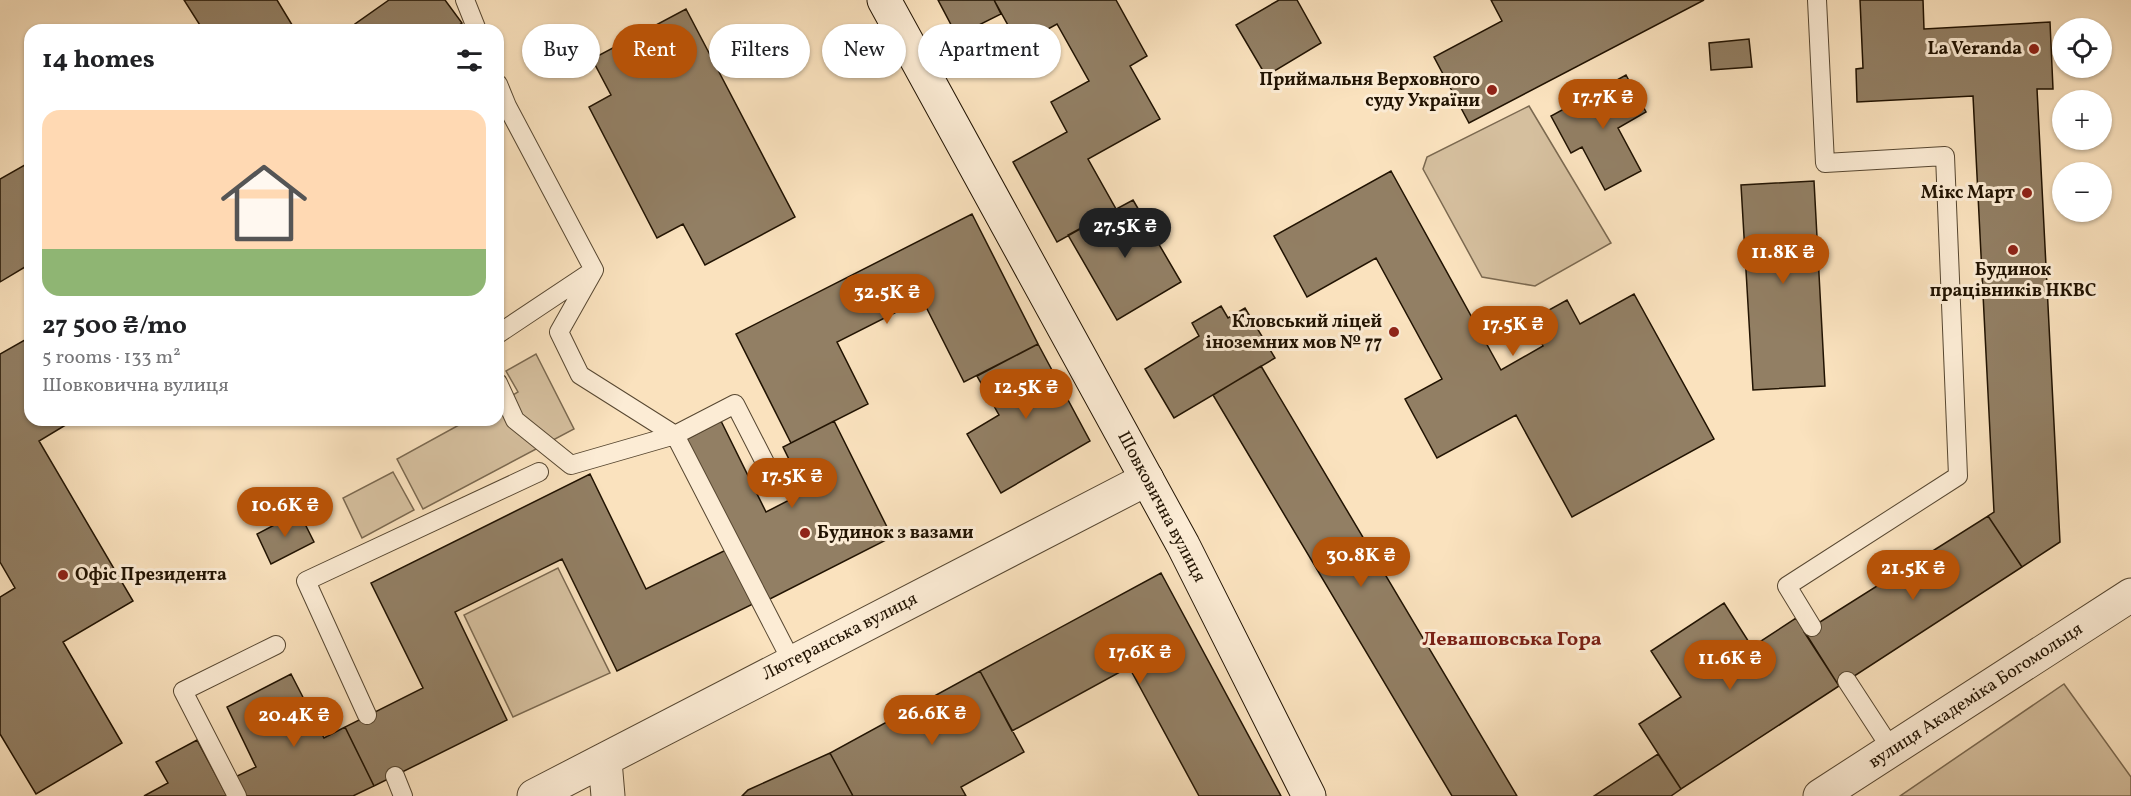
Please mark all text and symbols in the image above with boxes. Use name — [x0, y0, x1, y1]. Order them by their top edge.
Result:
map controls — [2052, 18, 2112, 222]
button: locate — [2052, 18, 2112, 78]
chip: Buy — [522, 24, 600, 78]
chip: Rent — [612, 24, 697, 78]
chip: Filters — [709, 24, 810, 78]
chip: New — [822, 24, 906, 78]
chip: Apartment — [918, 24, 1061, 78]
place label: La Veranda — [1928, 37, 2022, 62]
text: 14 homes — [42, 42, 155, 78]
marker: La Veranda — [2027, 42, 2041, 56]
icon: filters — [453, 44, 486, 77]
place label: Приймальня Верховного суду України — [1259, 68, 1480, 114]
pin: 17.7K ₴ — [1548, 79, 1658, 130]
marker: Приймальня Верховного суду України — [1485, 83, 1499, 97]
text: 17.7K ₴ — [1572, 84, 1634, 112]
button: + — [2052, 90, 2112, 150]
icon: home — [210, 149, 318, 257]
button: − — [2052, 162, 2112, 222]
place label: Мікс Март — [1921, 181, 2015, 206]
marker: Мікс Март — [2020, 186, 2034, 200]
pin: 27.5K ₴ — [1070, 208, 1180, 259]
text: 27.5K ₴ — [1093, 213, 1157, 241]
pin: 11.8K ₴ — [1728, 234, 1838, 285]
text: 11.8K ₴ — [1751, 239, 1815, 267]
marker: Будинок працівників НКВС — [2006, 243, 2020, 257]
place label: Будинок працівників НКВС — [1930, 258, 2096, 304]
pin: 32.5K ₴ — [832, 274, 942, 325]
text: 32.5K ₴ — [854, 279, 920, 307]
pin: 17.5K ₴ — [1458, 306, 1568, 357]
text: 27 500 ₴/mo — [42, 308, 187, 344]
place label: Кловський ліцей іноземних мов № 77 — [1206, 310, 1382, 356]
text: 17.5K ₴ — [1482, 311, 1544, 339]
marker: Кловський ліцей іноземних мов № 77 — [1387, 325, 1401, 339]
text: 5 rooms · 133 m² — [42, 344, 181, 372]
pin: 12.5K ₴ — [971, 369, 1081, 420]
text: Шовковична вулиця — [42, 372, 229, 400]
text: 12.5K ₴ — [994, 374, 1058, 402]
street label: Шовковична вулиця — [1111, 427, 1211, 587]
pin: 17.5K ₴ — [737, 458, 847, 509]
text: 17.5K ₴ — [761, 463, 823, 491]
pin: 10.6K ₴ — [230, 487, 340, 538]
text: 10.6K ₴ — [251, 492, 319, 520]
place label: Будинок з вазами — [817, 521, 974, 546]
marker: Будинок з вазами — [798, 526, 812, 540]
pin: 30.8K ₴ — [1306, 537, 1416, 588]
text: 30.8K ₴ — [1326, 542, 1396, 570]
pin: 21.5K ₴ — [1858, 550, 1968, 601]
text: 21.5K ₴ — [1881, 555, 1945, 583]
place label: Офіс Президента — [75, 563, 227, 588]
marker: Офіс Президента — [56, 568, 70, 582]
street label: Лютеранська вулиця — [758, 587, 922, 687]
street label: вулиця Академіка Богомольця — [1864, 617, 2088, 775]
district label: Левашовська Гора — [1422, 626, 1602, 654]
pin: 17.6K ₴ — [1085, 634, 1195, 685]
text: 17.6K ₴ — [1108, 639, 1172, 667]
pin: 11.6K ₴ — [1675, 640, 1785, 691]
text: 11.6K ₴ — [1698, 645, 1762, 673]
pin: 26.6K ₴ — [877, 695, 987, 746]
pin: 20.4K ₴ — [239, 697, 349, 748]
text: 26.6K ₴ — [897, 700, 967, 728]
text: 20.4K ₴ — [258, 702, 330, 730]

